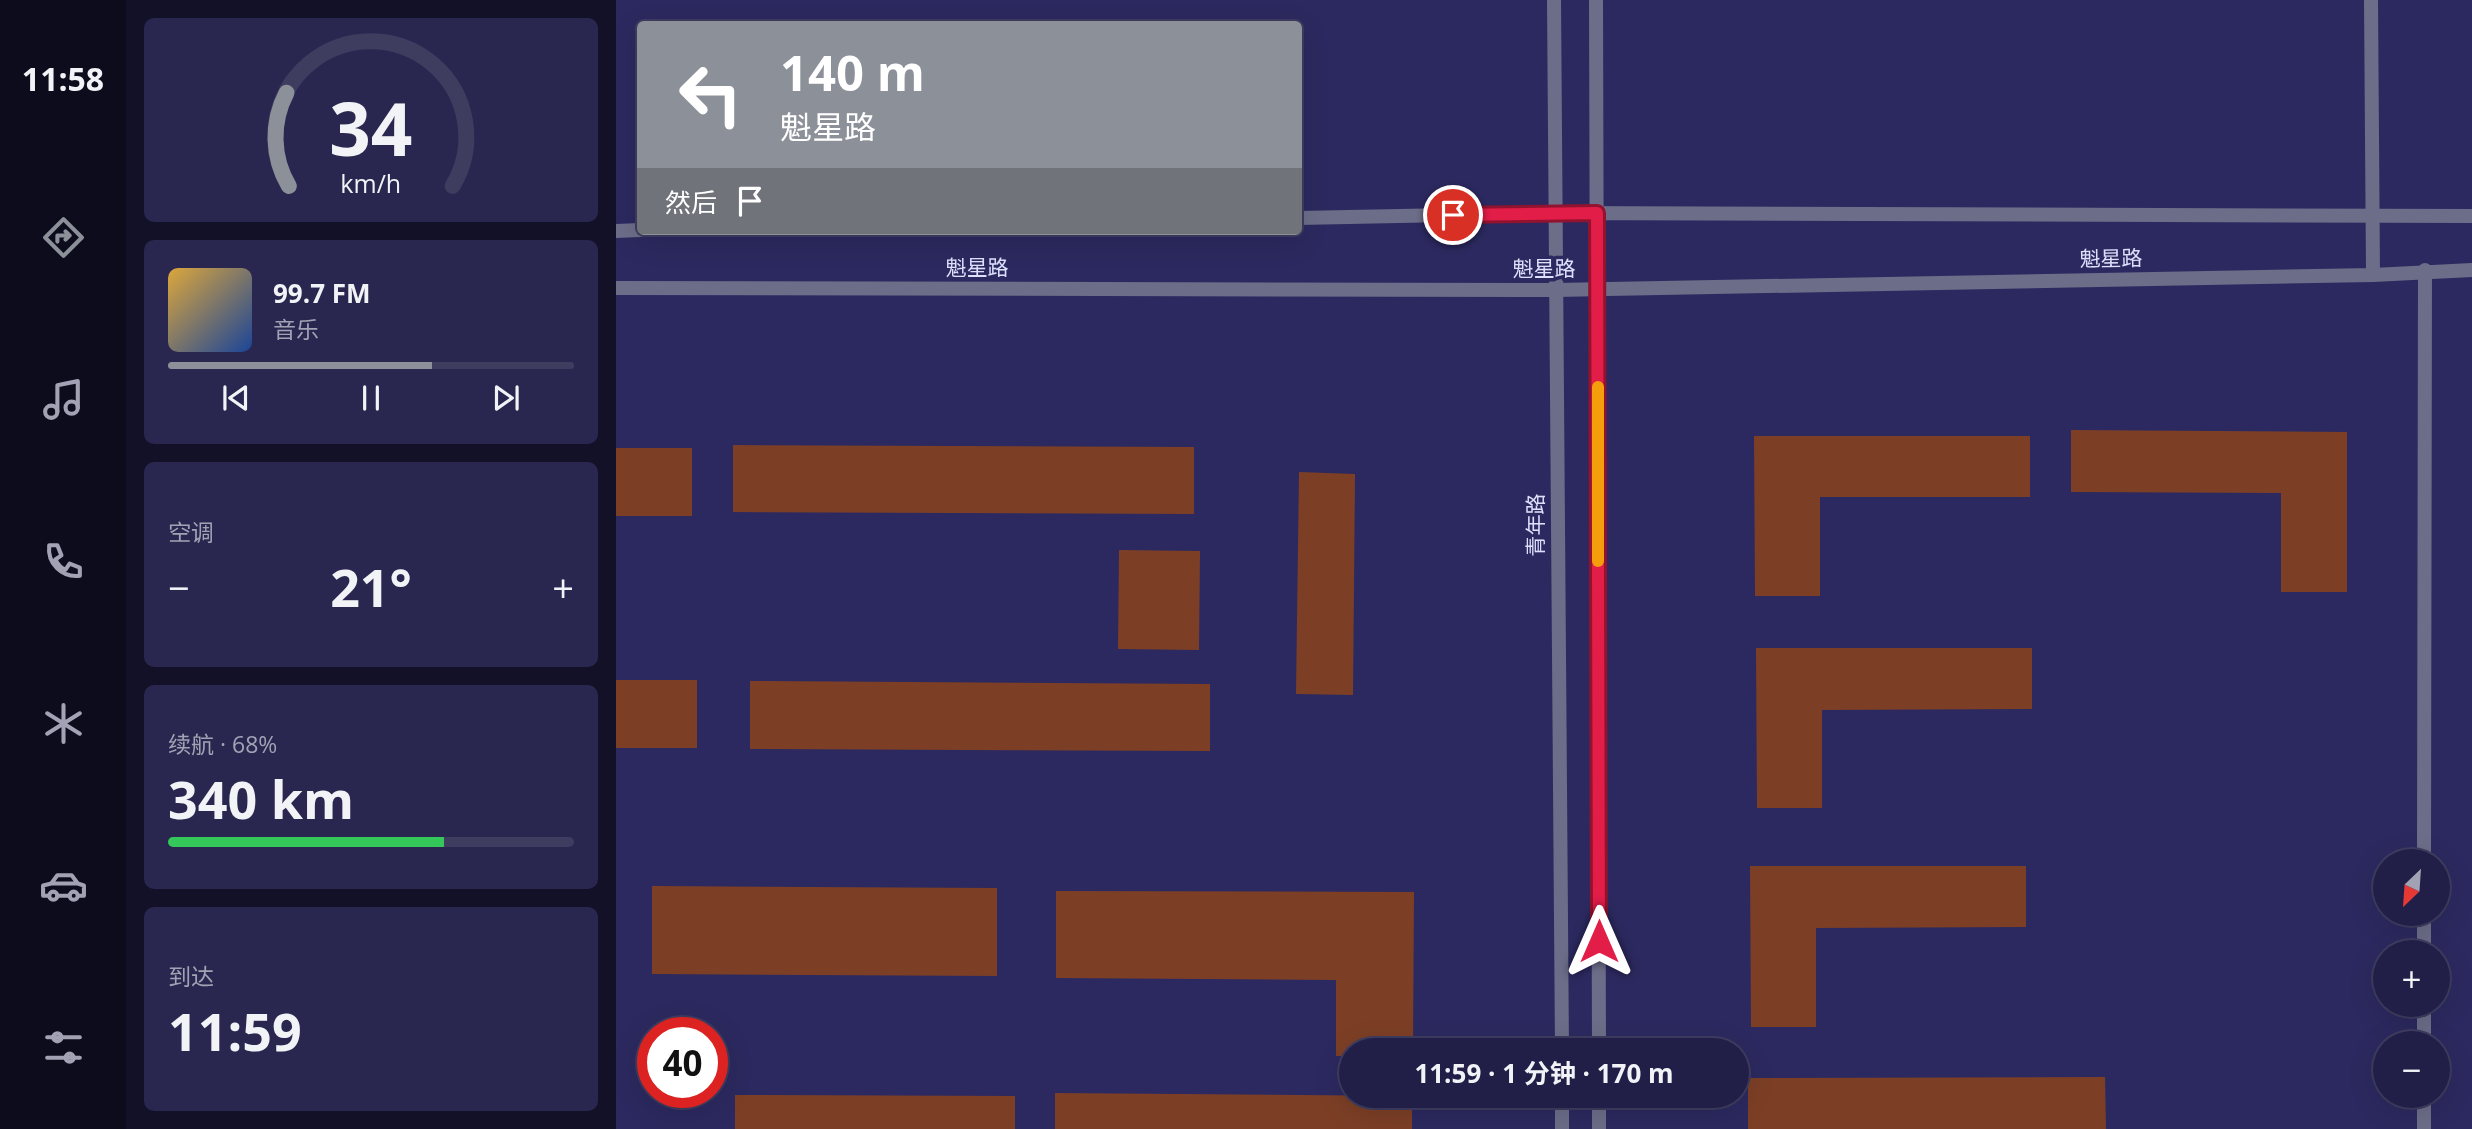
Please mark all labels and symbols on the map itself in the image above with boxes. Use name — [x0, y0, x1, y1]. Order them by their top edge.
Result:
pin — [1423, 185, 1483, 245]
street label: 魁星路 — [2079, 243, 2143, 273]
street label: 魁星路 — [946, 253, 1009, 281]
street label: 魁星路 — [1513, 254, 1576, 282]
street label: 青年路 — [1521, 494, 1549, 557]
north arrow — [2373, 849, 2450, 926]
position arrow — [1562, 904, 1636, 978]
speed limit sign: 40 — [637, 1017, 728, 1108]

